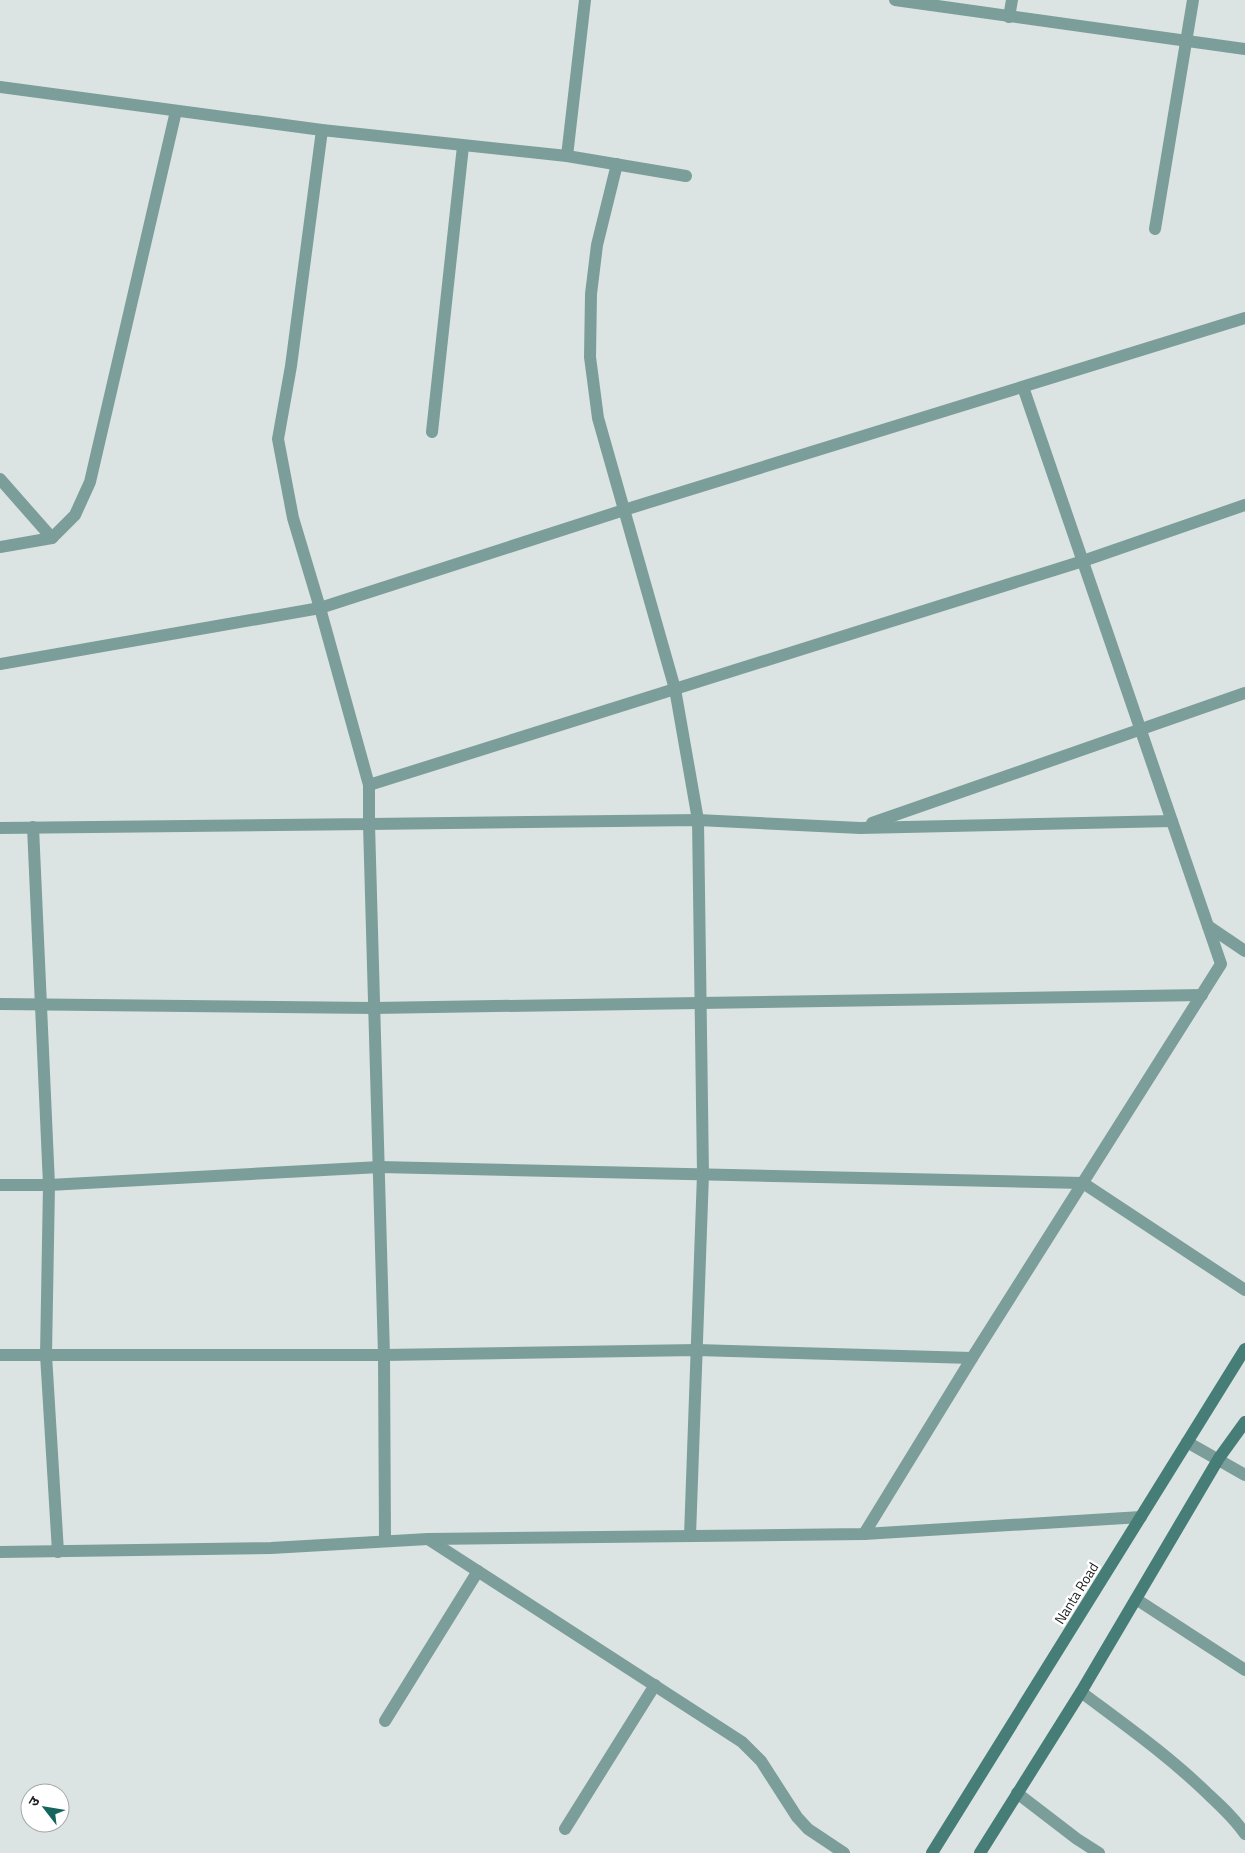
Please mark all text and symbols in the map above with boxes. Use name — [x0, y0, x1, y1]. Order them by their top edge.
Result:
street label: Nanta Road — [1049, 1558, 1103, 1628]
north arrow — [20, 1783, 70, 1833]
text: उ — [22, 1791, 45, 1810]

